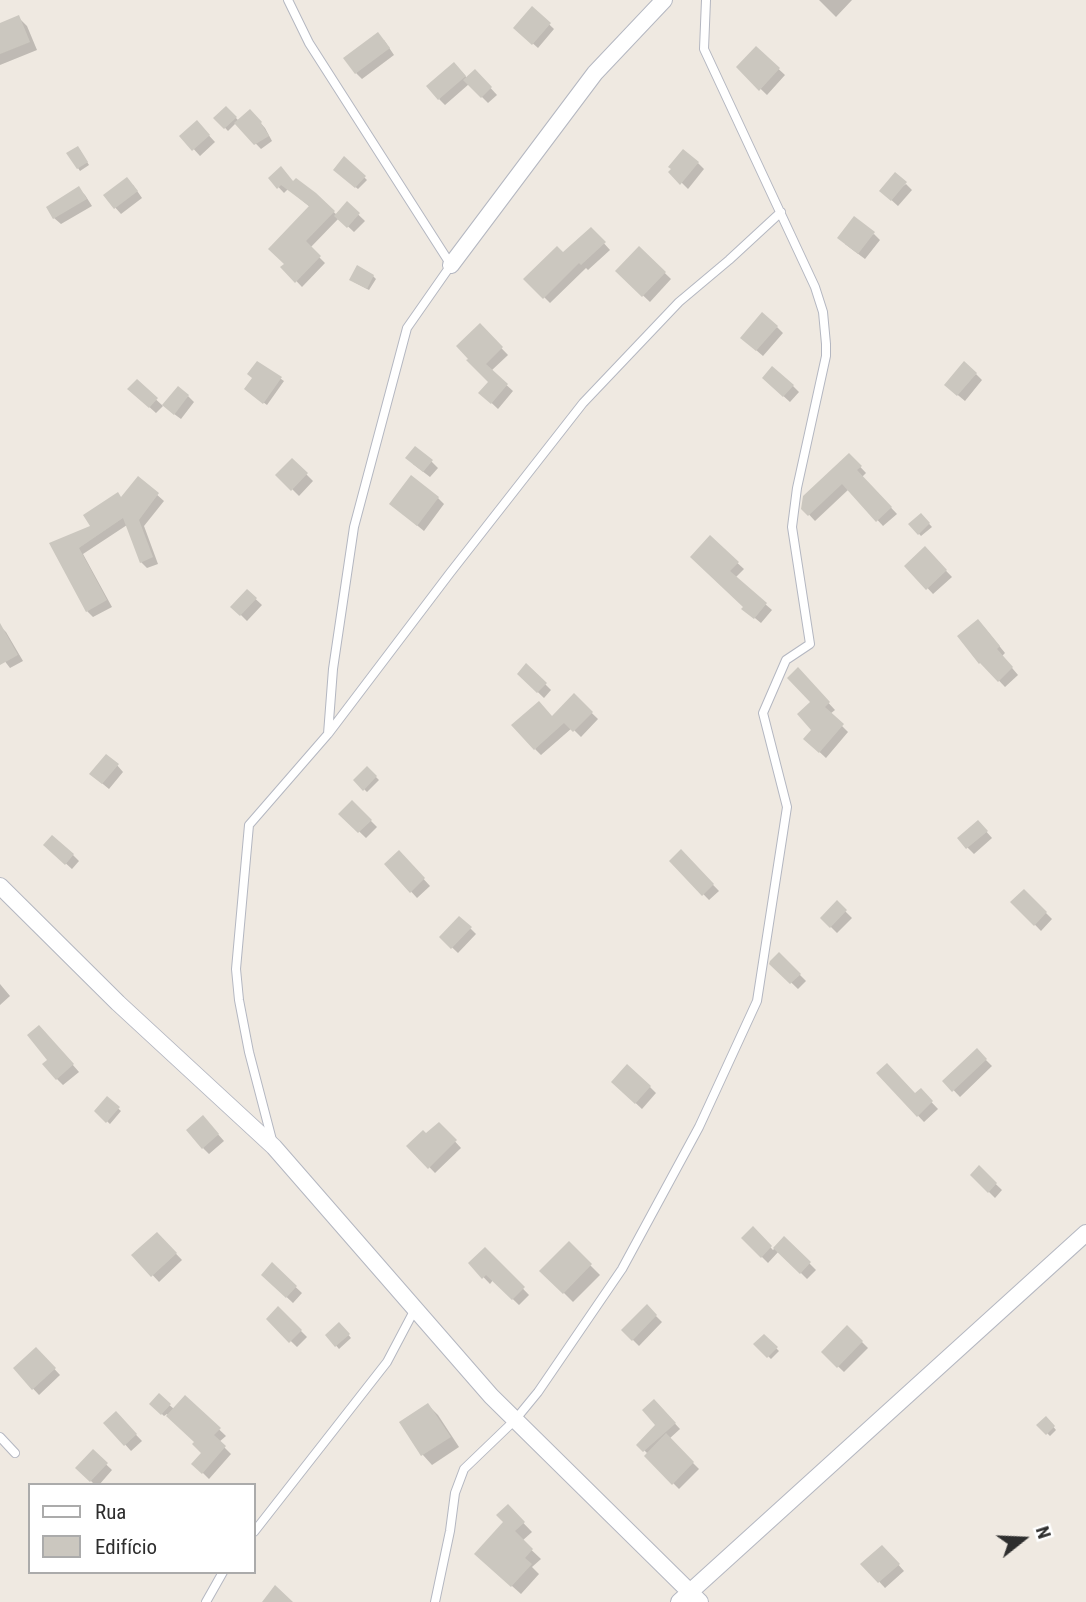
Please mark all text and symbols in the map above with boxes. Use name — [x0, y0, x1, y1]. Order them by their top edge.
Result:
legend — [28, 1483, 256, 1574]
text: Rua — [95, 1500, 126, 1524]
north arrow — [988, 1504, 1058, 1574]
text: N — [1031, 1523, 1056, 1541]
text: Edifício — [95, 1535, 157, 1559]

